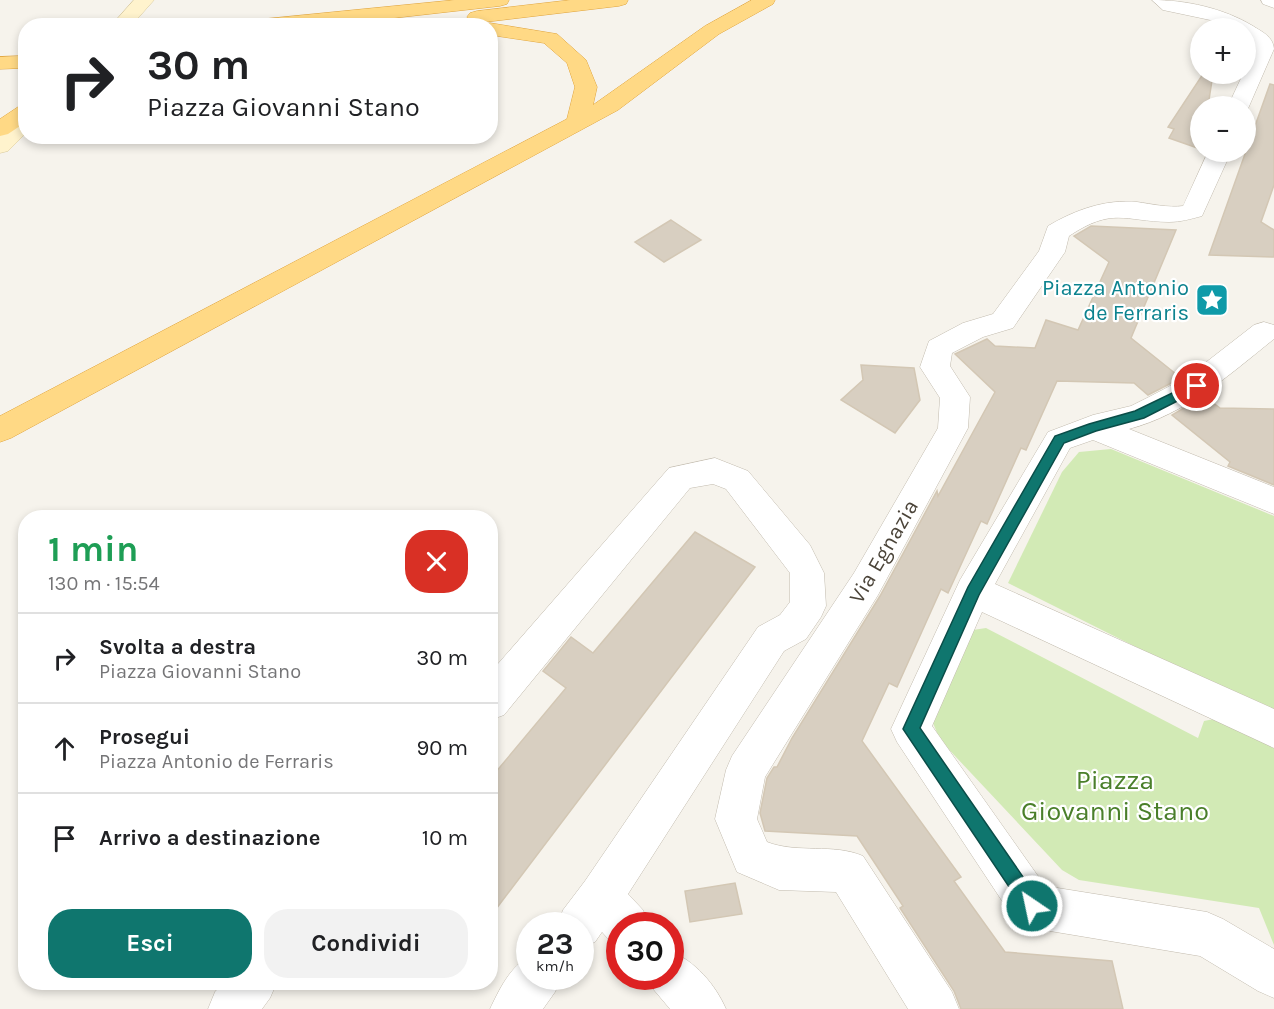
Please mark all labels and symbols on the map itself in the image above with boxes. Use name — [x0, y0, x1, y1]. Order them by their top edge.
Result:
place label: Piazza Antonio de Ferraris — [1042, 275, 1189, 326]
place icon: Piazza Antonio de Ferraris — [1194, 282, 1230, 318]
pin — [1171, 360, 1222, 411]
street label: Via Egnazia — [844, 495, 924, 608]
park label: Piazza Giovanni Stano — [1021, 764, 1209, 827]
position arrow — [1000, 874, 1064, 938]
speed limit sign: 30 — [606, 912, 684, 990]

